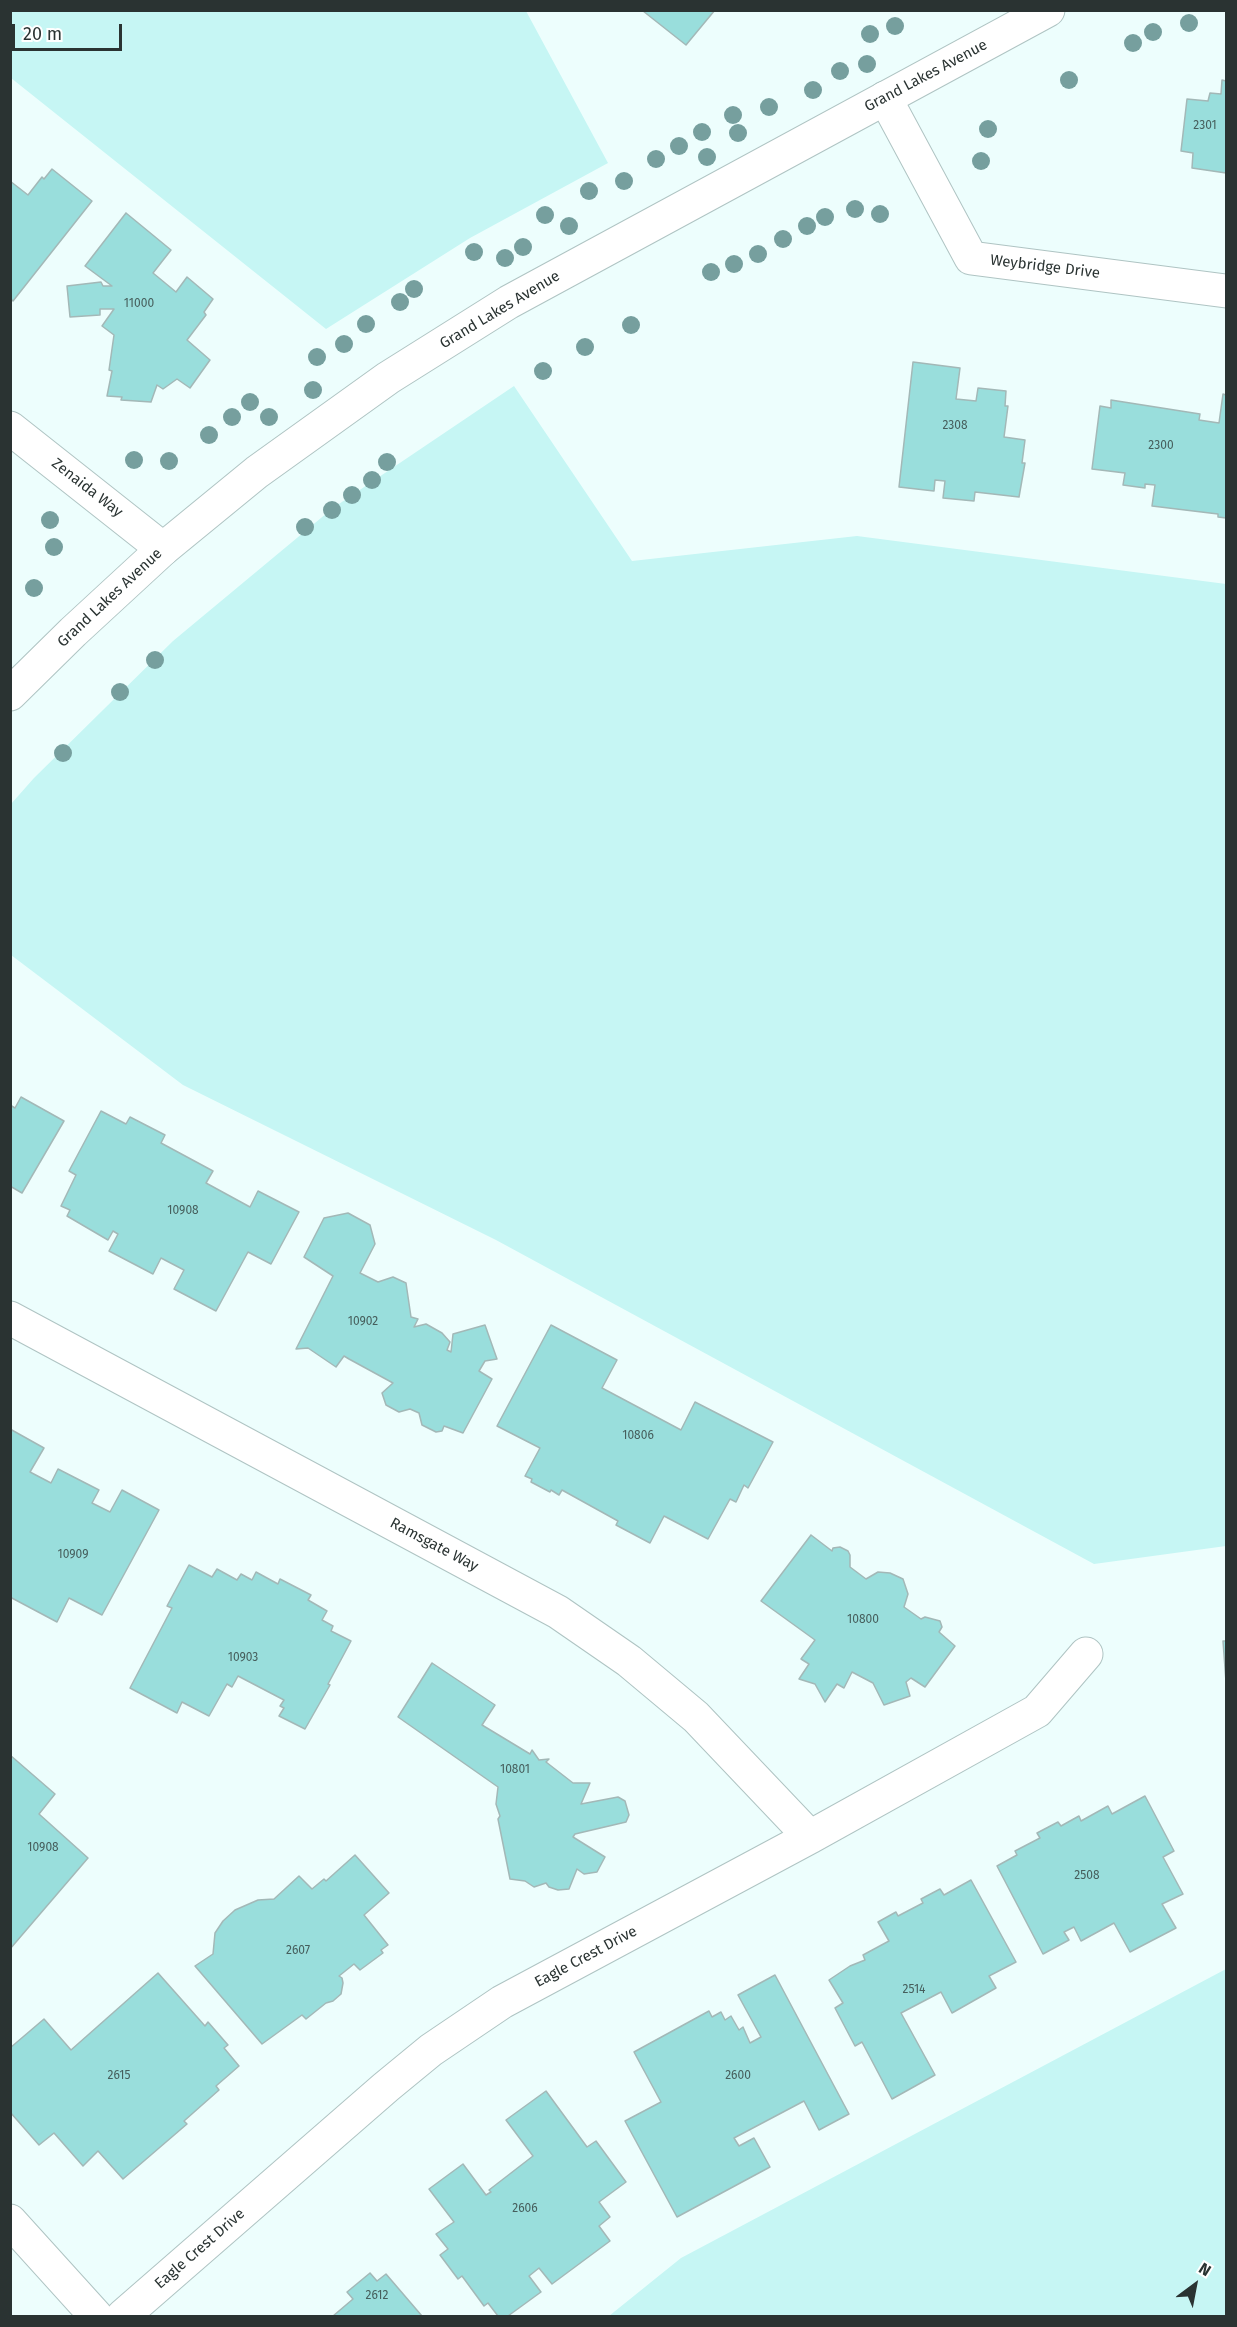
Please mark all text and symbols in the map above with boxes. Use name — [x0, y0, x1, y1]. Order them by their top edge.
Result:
scale bar — [15, 12, 124, 50]
text: 20 m — [23, 23, 62, 45]
street label: Grand Lakes Avenue — [861, 36, 991, 116]
house number: 2301 — [1193, 119, 1217, 133]
street label: Weybridge Drive — [989, 251, 1101, 283]
street label: Grand Lakes Avenue — [437, 267, 563, 353]
house number: 11000 — [124, 297, 154, 311]
house number: 2308 — [942, 419, 968, 433]
house number: 2300 — [1148, 439, 1174, 453]
street label: Zenaida Way — [48, 455, 126, 521]
street label: Grand Lakes Avenue — [54, 545, 166, 651]
house number: 10908 — [167, 1204, 199, 1218]
house number: 10902 — [348, 1315, 378, 1329]
house number: 10806 — [622, 1429, 654, 1443]
street label: Ramsgate Way — [387, 1514, 481, 1576]
house number: 10909 — [58, 1548, 88, 1562]
house number: 10800 — [847, 1613, 879, 1627]
house number: 10903 — [228, 1651, 258, 1665]
house number: 10801 — [500, 1763, 530, 1777]
house number: 10908 — [27, 1841, 59, 1855]
house number: 2508 — [1074, 1869, 1100, 1883]
street label: Eagle Crest Drive — [532, 1922, 640, 1992]
house number: 2607 — [286, 1944, 310, 1958]
house number: 2514 — [903, 1983, 925, 1997]
house number: 2615 — [108, 2069, 130, 2083]
house number: 2600 — [725, 2069, 751, 2083]
house number: 2606 — [512, 2202, 538, 2216]
street label: Eagle Crest Drive — [151, 2205, 249, 2293]
north arrow — [1165, 2255, 1225, 2315]
text: N — [1195, 2258, 1214, 2280]
house number: 2612 — [366, 2289, 388, 2303]

